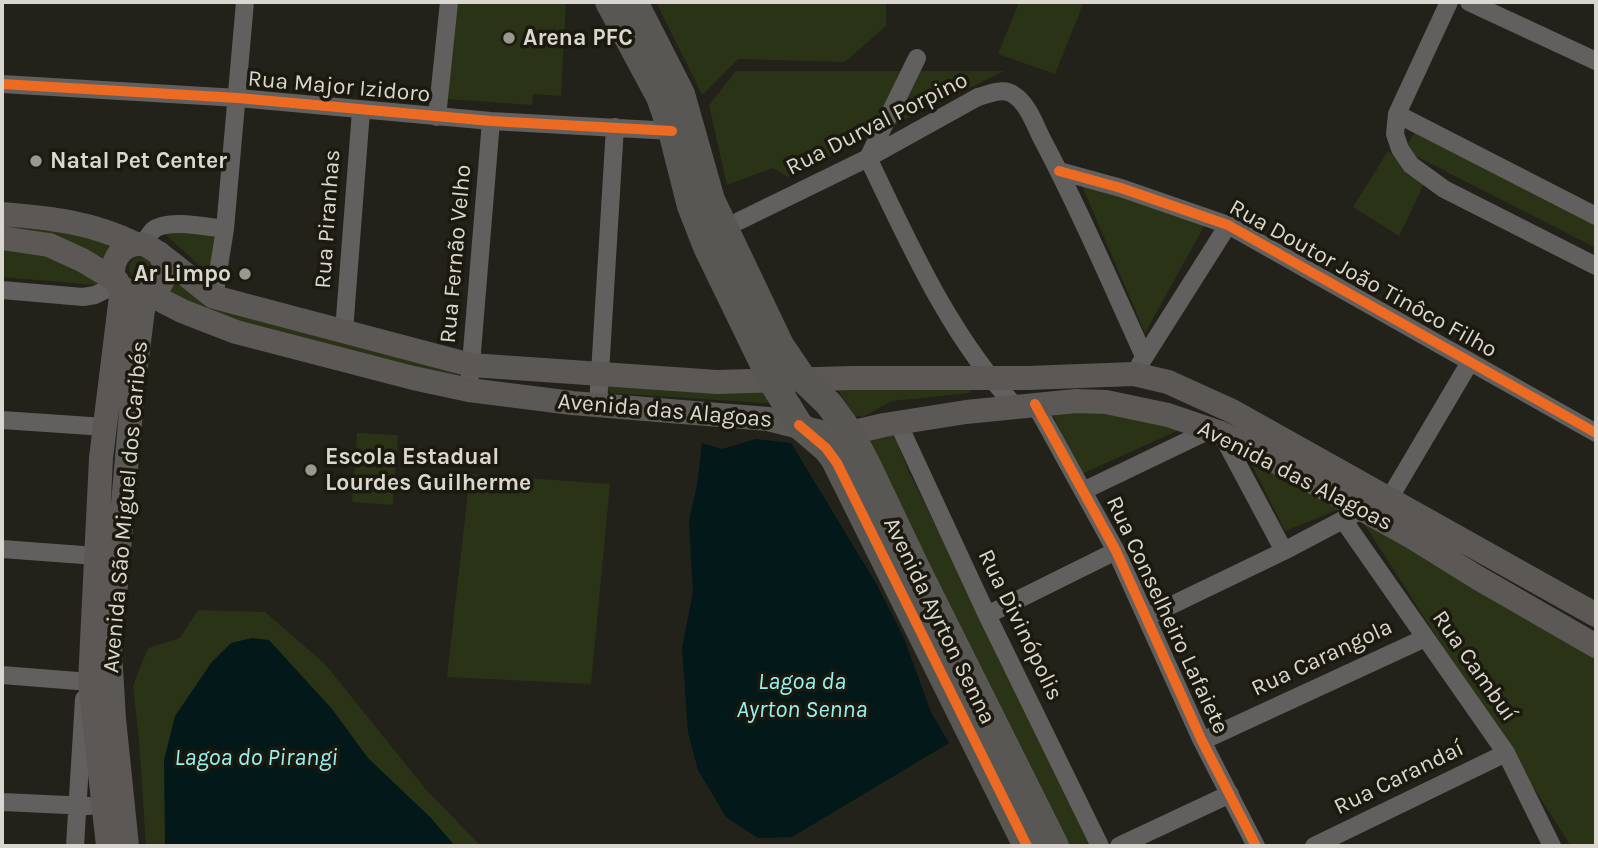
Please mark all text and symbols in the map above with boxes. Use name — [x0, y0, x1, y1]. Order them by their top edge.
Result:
place label: Arena PFC — [523, 24, 633, 52]
marker: Arena PFC — [501, 30, 517, 46]
street label: Rua Major Izidoro — [247, 65, 431, 109]
street label: Rua Durval Porpino — [782, 66, 972, 182]
place label: Natal Pet Center — [50, 147, 227, 175]
street label: Rua Piranhas — [309, 149, 347, 289]
marker: Natal Pet Center — [28, 153, 44, 169]
street label: Rua Fernão Velho — [434, 164, 478, 344]
street label: Rua Doutor João Tinôco Filho — [1224, 194, 1502, 364]
place label: Ar Limpo — [134, 260, 231, 288]
marker: Ar Limpo — [237, 266, 253, 282]
street label: Avenida São Miguel dos Caribés — [98, 340, 154, 674]
street label: Avenida das Alagoas — [557, 388, 773, 434]
street label: Avenida das Alagoas — [1193, 415, 1397, 537]
place label: Escola Estadual Lourdes Guilherme — [325, 443, 531, 497]
marker: Escola Estadual Lourdes Guilherme — [303, 462, 319, 478]
street label: Rua Conselheiro Lafaiete — [1100, 492, 1234, 738]
street label: Avenida Ayrton Senna — [877, 513, 1001, 729]
street label: Rua Divinópolis — [972, 545, 1068, 705]
street label: Rua Cambuí — [1426, 605, 1522, 727]
street label: Rua Carangola — [1247, 613, 1397, 703]
water label: Lagoa da Ayrton Senna — [737, 668, 867, 724]
street label: Rua Carandaí — [1330, 735, 1468, 821]
water label: Lagoa do Pirangi — [174, 744, 338, 772]

